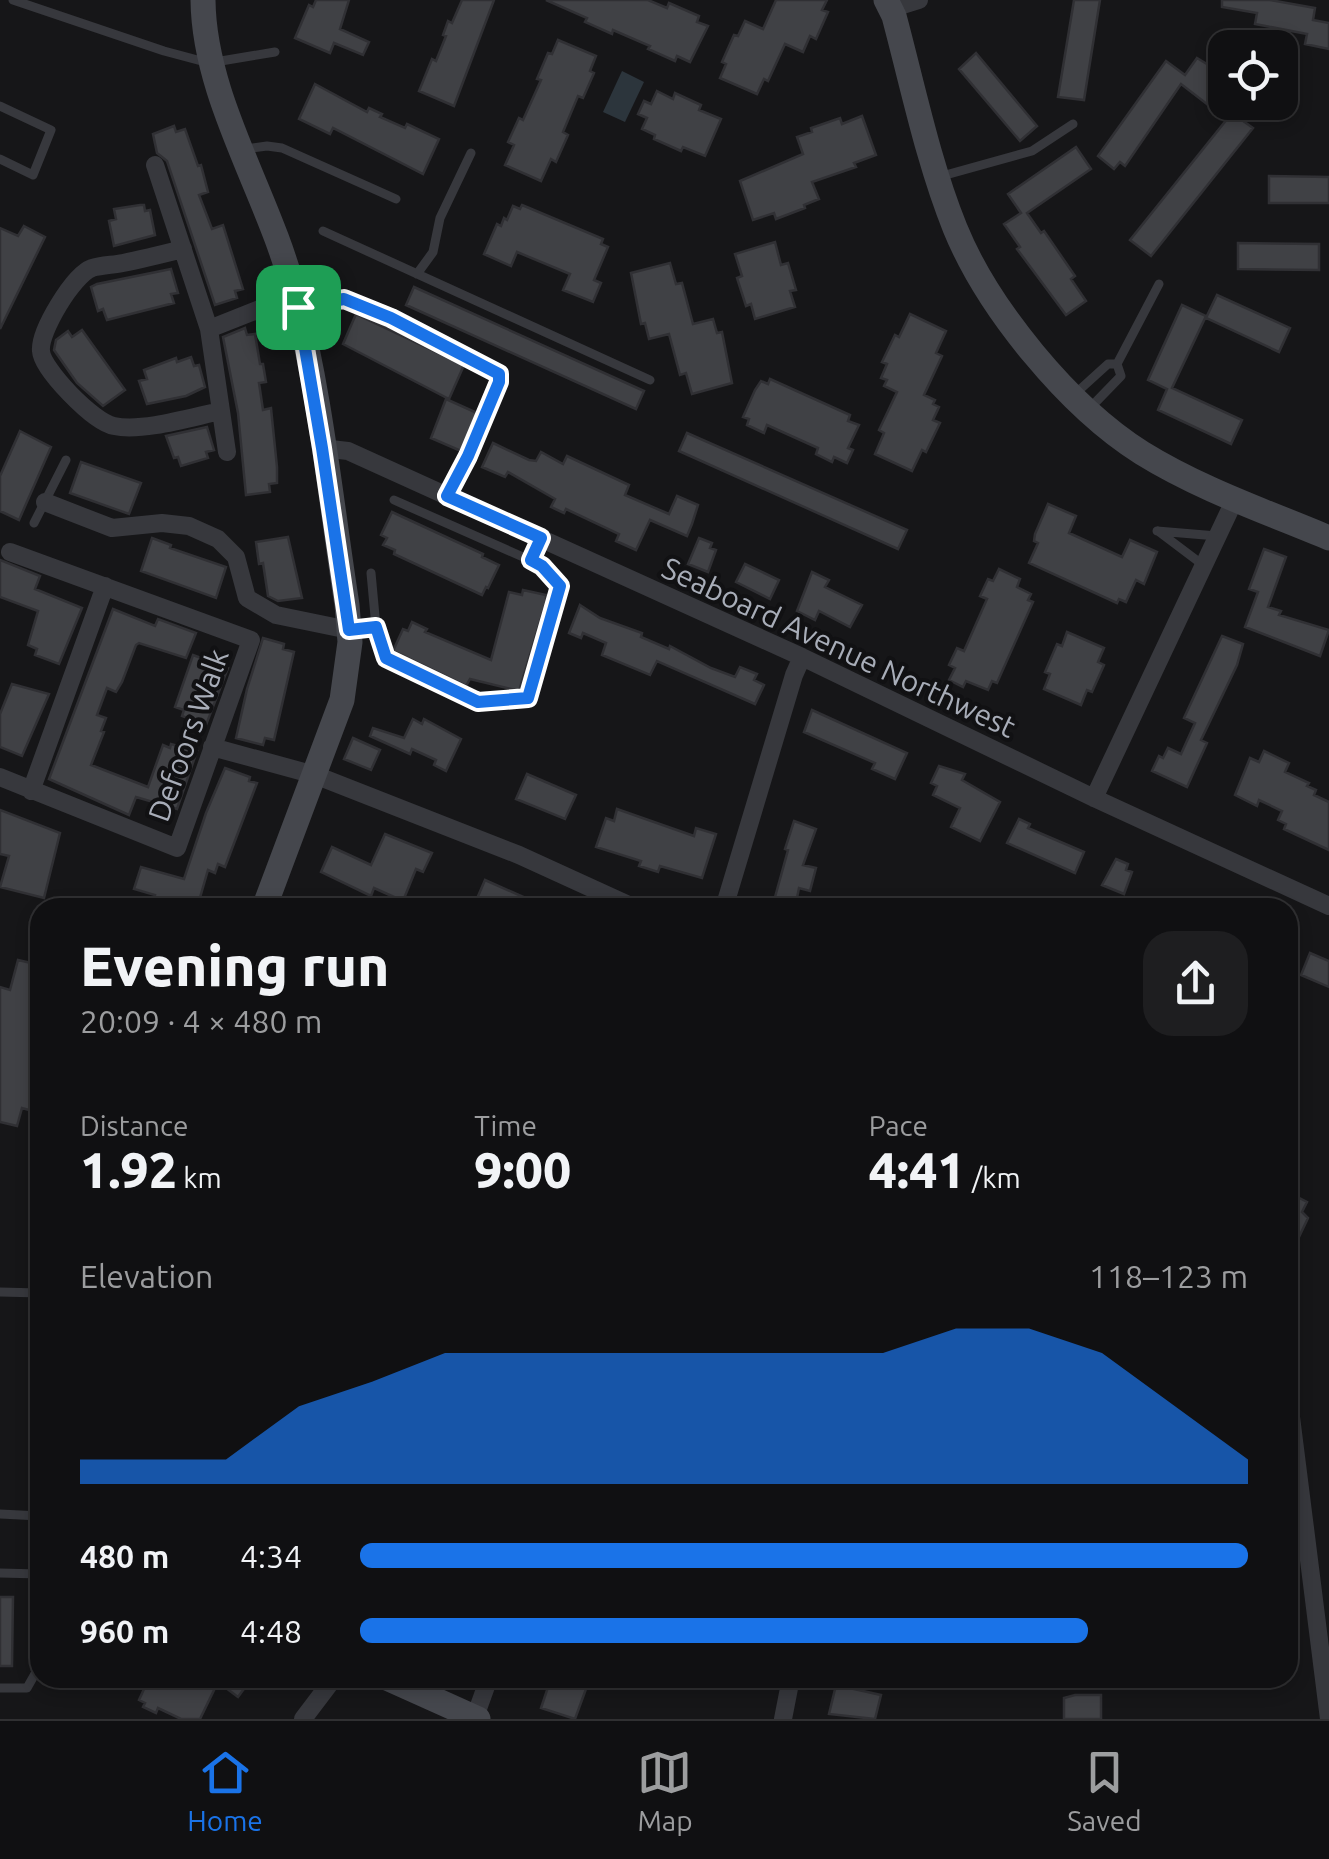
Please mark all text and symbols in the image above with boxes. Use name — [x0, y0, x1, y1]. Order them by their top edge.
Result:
map controls — [1208, 30, 1298, 120]
button: locate — [1208, 30, 1298, 120]
pin — [256, 265, 341, 350]
icon: arrive — [271, 280, 326, 335]
street label: Seaboard Avenue Northwest — [657, 550, 1021, 744]
street label: Defoors Walk — [141, 644, 235, 826]
button: share — [1143, 931, 1248, 1036]
text: Evening run — [80, 935, 390, 996]
text: 20:09 · 4 × 480 m — [80, 1003, 322, 1039]
text: Distance — [80, 1110, 188, 1141]
text: Time — [474, 1110, 537, 1141]
text: Pace — [869, 1110, 928, 1141]
text: 1.92 — [80, 1141, 177, 1197]
text: 9:00 — [474, 1141, 571, 1197]
text: 4:41 — [869, 1141, 966, 1197]
text: km — [177, 1162, 222, 1193]
text: /km — [966, 1162, 1021, 1193]
text: Elevation — [80, 1258, 213, 1294]
text: 118–123 m — [1089, 1258, 1248, 1294]
text: 480 m — [80, 1538, 169, 1574]
text: 4:34 — [240, 1538, 302, 1574]
text: 960 m — [80, 1613, 169, 1649]
text: 4:48 — [240, 1613, 302, 1649]
tab: Home — [187, 1745, 263, 1836]
tab: Map — [637, 1745, 693, 1836]
tab: Saved — [1067, 1745, 1142, 1836]

